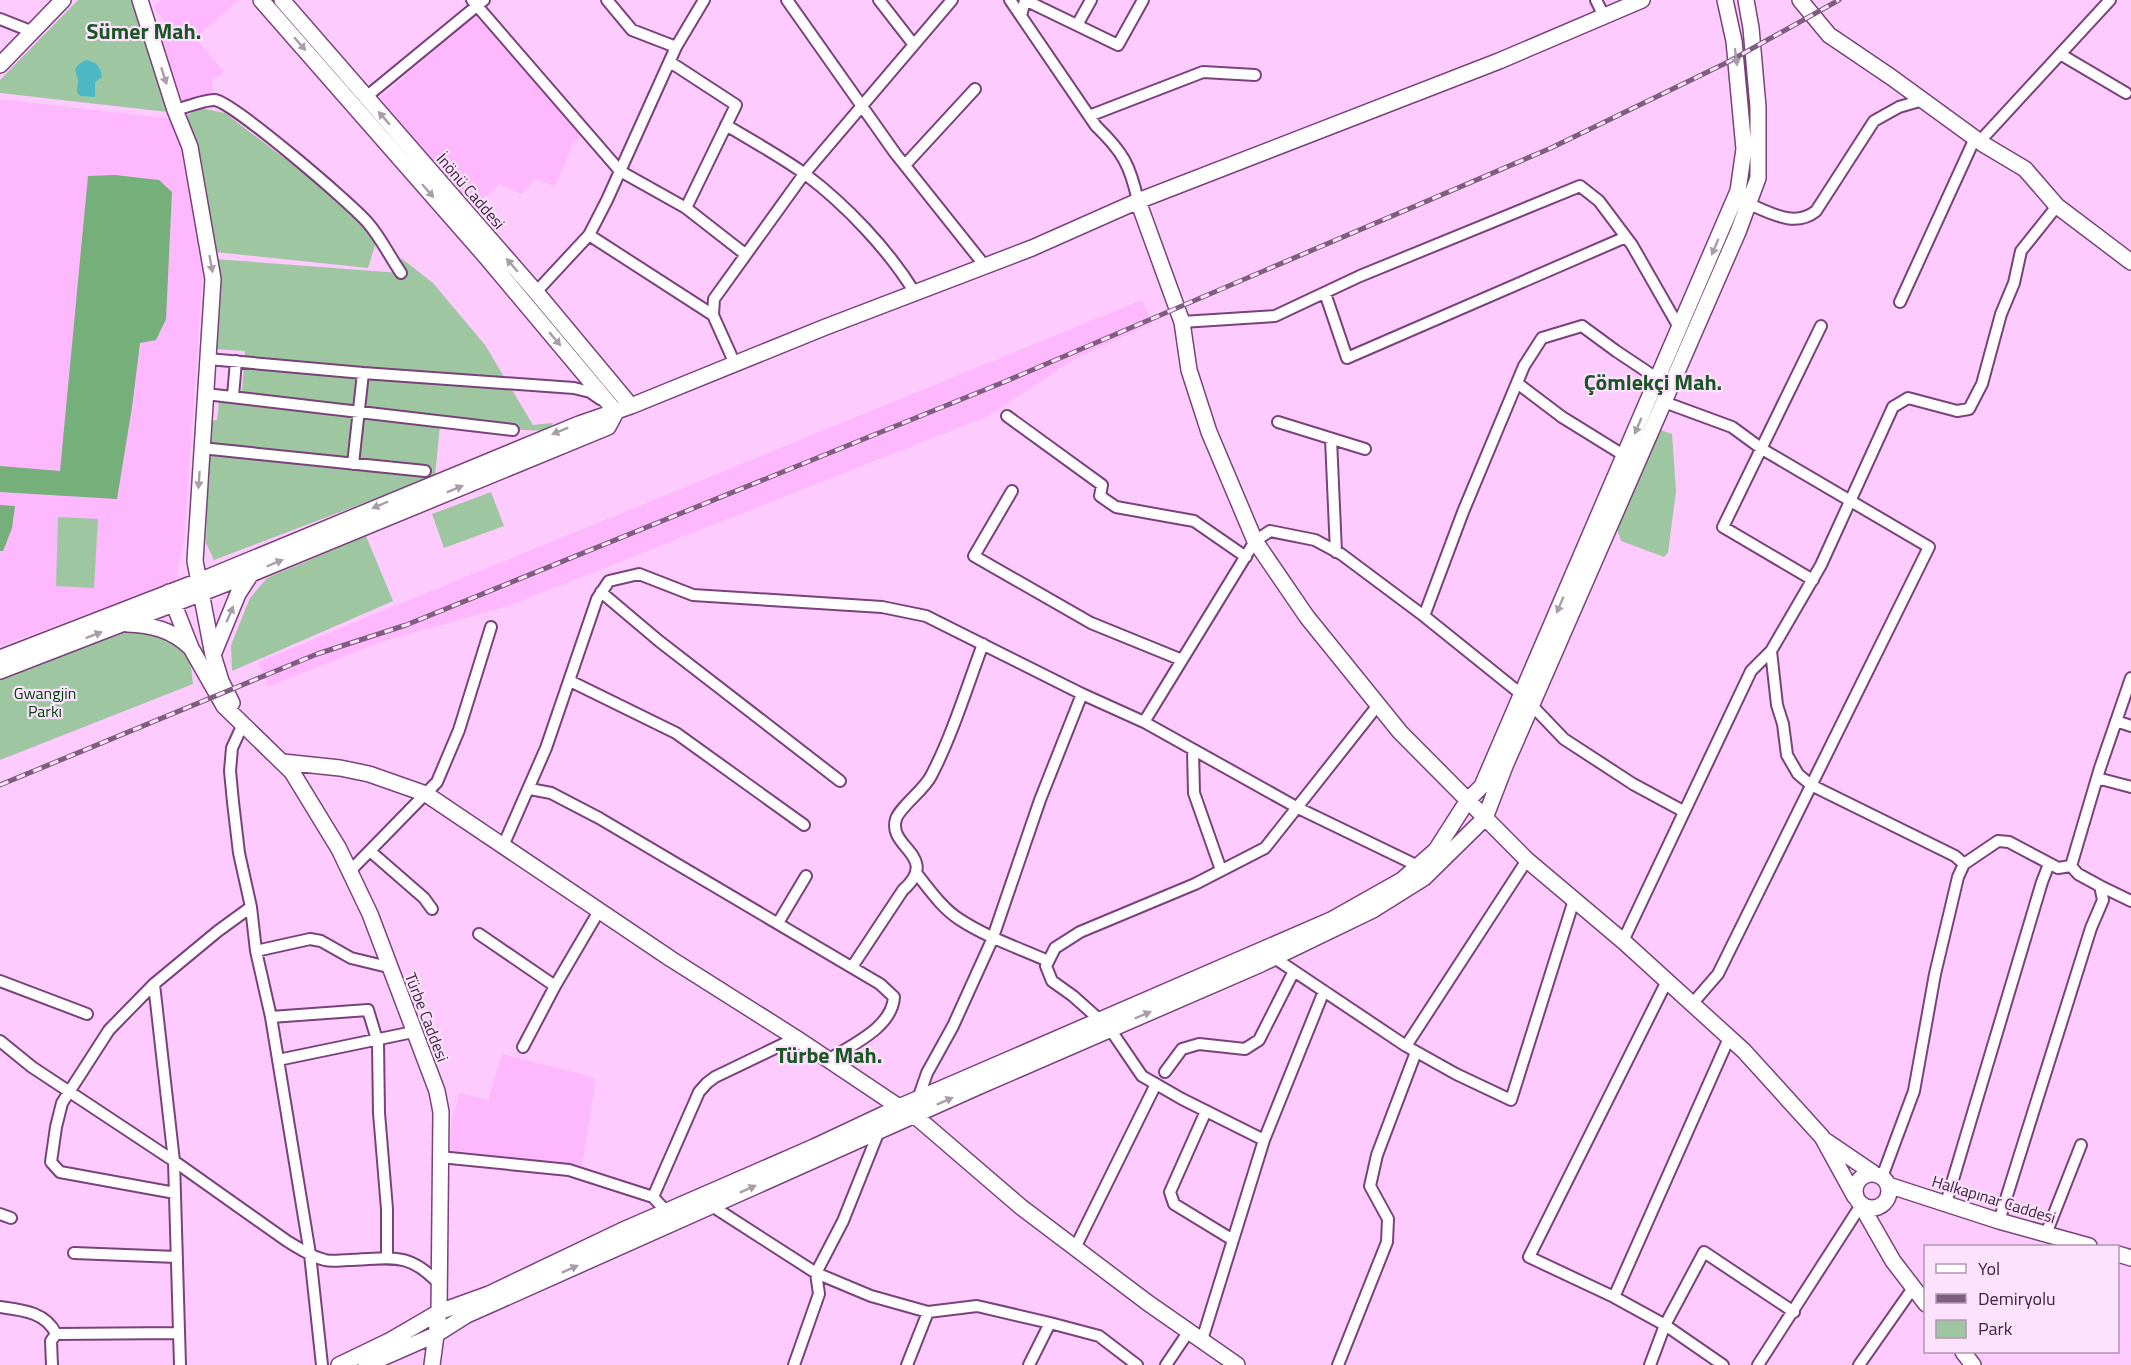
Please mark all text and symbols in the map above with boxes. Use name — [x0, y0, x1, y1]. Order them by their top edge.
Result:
district label: Sümer Mah. — [87, 14, 201, 48]
one-way arrow — [293, 36, 306, 51]
one-way arrow — [1731, 48, 1741, 67]
one-way arrow — [159, 67, 169, 85]
one-way arrow — [378, 111, 391, 126]
street label: İnönü Caddesi — [431, 148, 511, 234]
one-way arrow — [421, 183, 434, 198]
one-way arrow — [1710, 238, 1719, 256]
one-way arrow — [206, 255, 215, 274]
one-way arrow — [506, 258, 519, 273]
one-way arrow — [548, 331, 561, 347]
district label: Çömlekçi Mah. — [1584, 365, 1722, 399]
one-way arrow — [1633, 417, 1642, 435]
one-way arrow — [551, 426, 569, 436]
one-way arrow — [194, 470, 203, 489]
one-way arrow — [447, 484, 465, 494]
one-way arrow — [371, 501, 389, 510]
one-way arrow — [267, 558, 285, 568]
one-way arrow — [1555, 596, 1565, 614]
one-way arrow — [225, 604, 235, 622]
one-way arrow — [85, 629, 103, 639]
park label: Gwangjin Parkı — [14, 681, 76, 723]
street label: Türbe Caddesi — [399, 969, 455, 1065]
one-way arrow — [1135, 1010, 1153, 1020]
district label: Türbe Mah. — [776, 1038, 882, 1072]
one-way arrow — [937, 1096, 955, 1106]
street label: Halkapınar Caddesi — [1929, 1169, 2059, 1229]
one-way arrow — [740, 1185, 757, 1194]
legend — [1924, 1245, 2119, 1353]
text: Yol — [1978, 1255, 2000, 1282]
one-way arrow — [562, 1264, 580, 1274]
text: Demiryolu — [1978, 1285, 2056, 1312]
text: Park — [1978, 1315, 2013, 1342]

